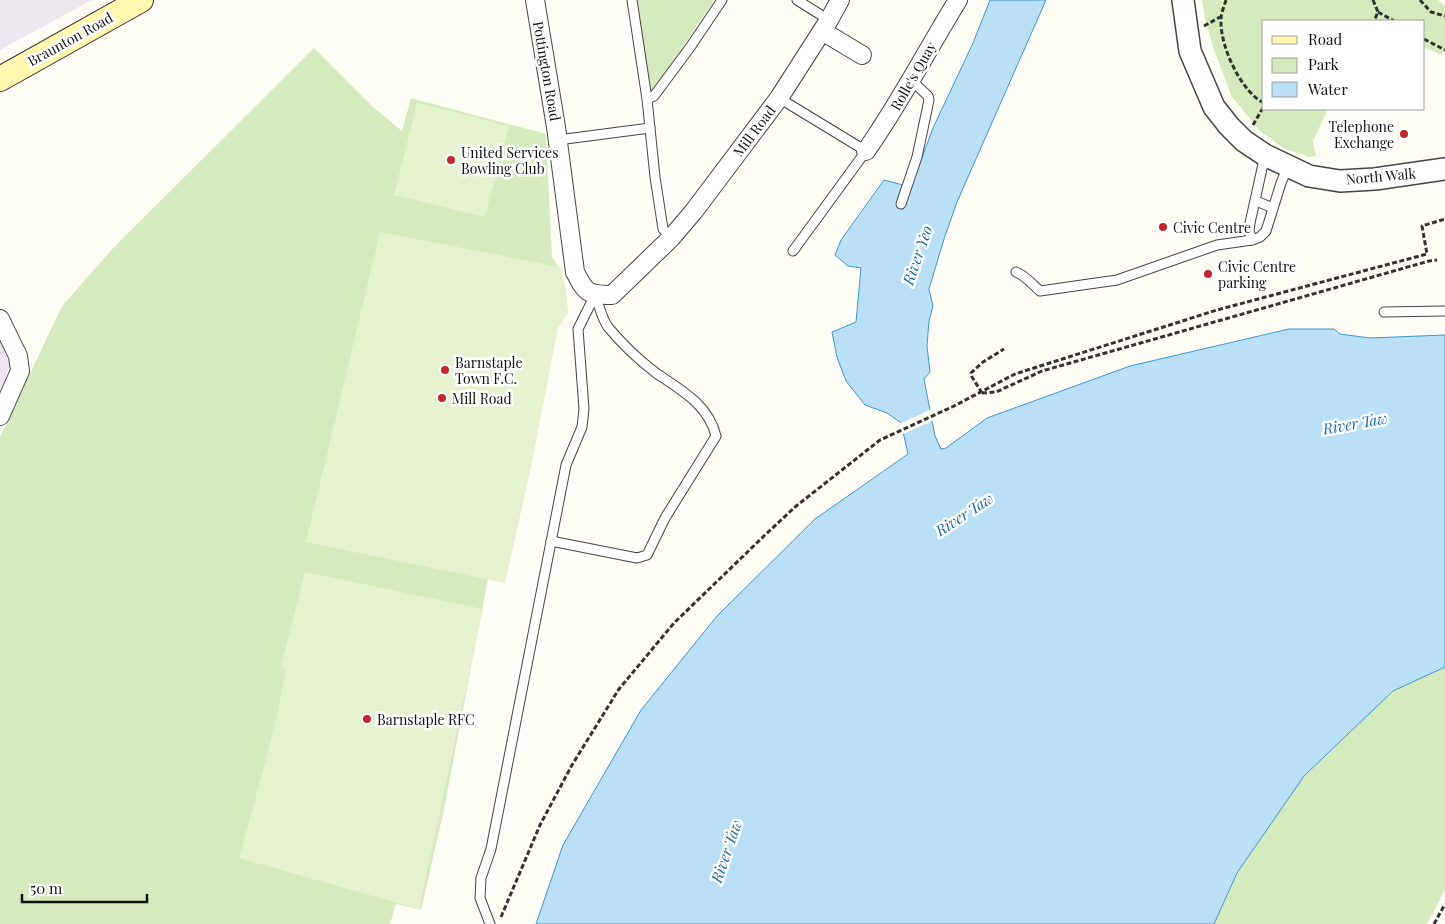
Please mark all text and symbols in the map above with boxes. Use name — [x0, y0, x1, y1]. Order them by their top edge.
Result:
street label: Braunton Road — [24, 8, 116, 70]
street label: Pottington Road — [529, 20, 565, 122]
legend — [1262, 20, 1425, 110]
text: Road — [1308, 29, 1342, 49]
street label: Rolle's Quay — [886, 38, 940, 114]
text: Park — [1308, 54, 1340, 74]
text: Water — [1307, 79, 1348, 99]
street label: Mill Road — [728, 101, 780, 161]
place label: Telephone Exchange — [1328, 117, 1394, 152]
marker: Telephone Exchange — [1398, 128, 1410, 140]
place label: United Services Bowling Club — [461, 143, 558, 178]
marker: United Services Bowling Club — [445, 154, 457, 166]
street label: North Walk — [1345, 163, 1417, 189]
place label: Civic Centre — [1173, 218, 1251, 237]
marker: Civic Centre — [1157, 221, 1169, 233]
water label: River Yeo — [897, 223, 936, 288]
place label: Civic Centre parking — [1218, 257, 1296, 292]
marker: Civic Centre parking — [1202, 268, 1214, 280]
place label: Barnstaple Town F.C. — [455, 353, 523, 388]
marker: Barnstaple Town F.C. — [439, 364, 451, 376]
place label: Mill Road — [452, 389, 512, 408]
marker: Mill Road — [436, 392, 448, 404]
water label: River Taw — [1320, 407, 1389, 439]
water label: River Taw — [930, 488, 997, 541]
place label: Barnstaple RFC — [377, 710, 475, 729]
marker: Barnstaple RFC — [361, 713, 373, 725]
water label: River Taw — [706, 817, 746, 886]
scale bar — [22, 872, 148, 904]
text: 50 m — [30, 878, 63, 898]

